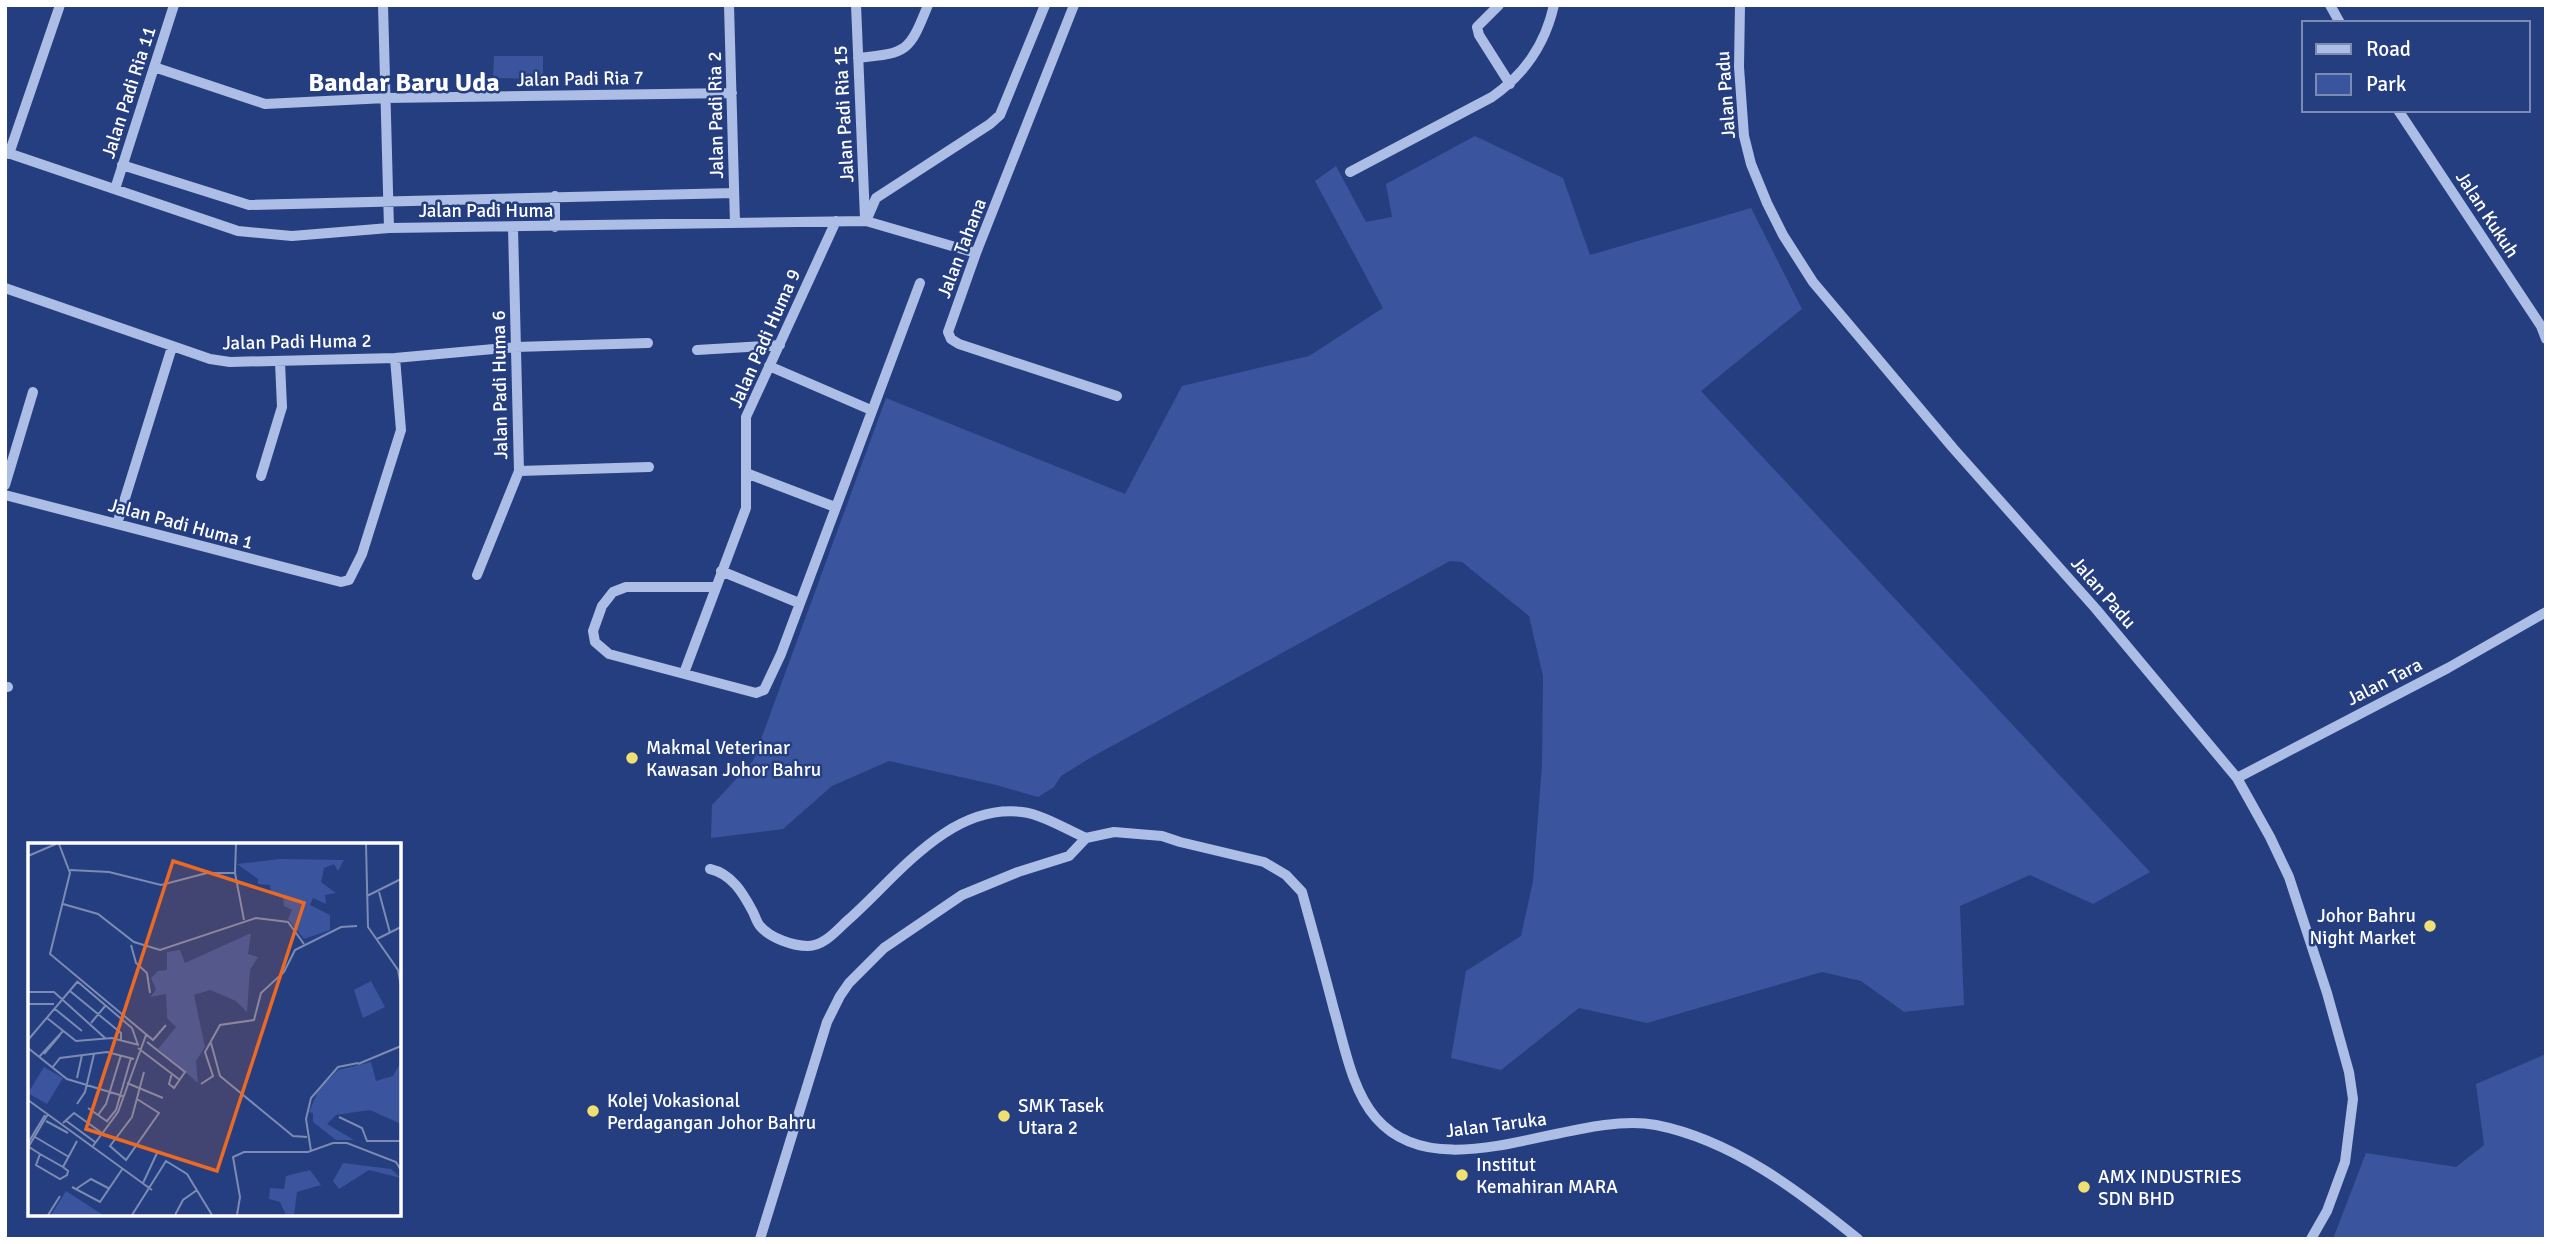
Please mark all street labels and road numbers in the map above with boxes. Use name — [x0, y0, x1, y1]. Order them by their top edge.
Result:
street label: Jalan Padi Ria 11 — [96, 23, 162, 161]
street label: Jalan Padi Ria 15 — [828, 45, 860, 183]
street label: Jalan Padu — [1711, 50, 1741, 140]
street label: Jalan Padi Ria 2 — [703, 51, 729, 179]
street label: Jalan Padi Ria 7 — [516, 66, 644, 92]
street label: Jalan Kukuh — [2450, 167, 2524, 262]
street label: Jalan Tahana — [932, 195, 992, 302]
street label: Jalan Padi Huma — [419, 199, 553, 223]
street label: Jalan Padi Huma 9 — [724, 265, 806, 411]
street label: Jalan Padi Huma 6 — [487, 310, 513, 460]
street label: Jalan Padi Huma 2 — [222, 329, 372, 355]
street label: Jalan Padi Huma 1 — [106, 493, 256, 555]
street label: Jalan Padu — [2065, 552, 2141, 634]
street label: Jalan Tara — [2343, 653, 2426, 711]
street label: Jalan Taruka — [1444, 1107, 1548, 1143]

